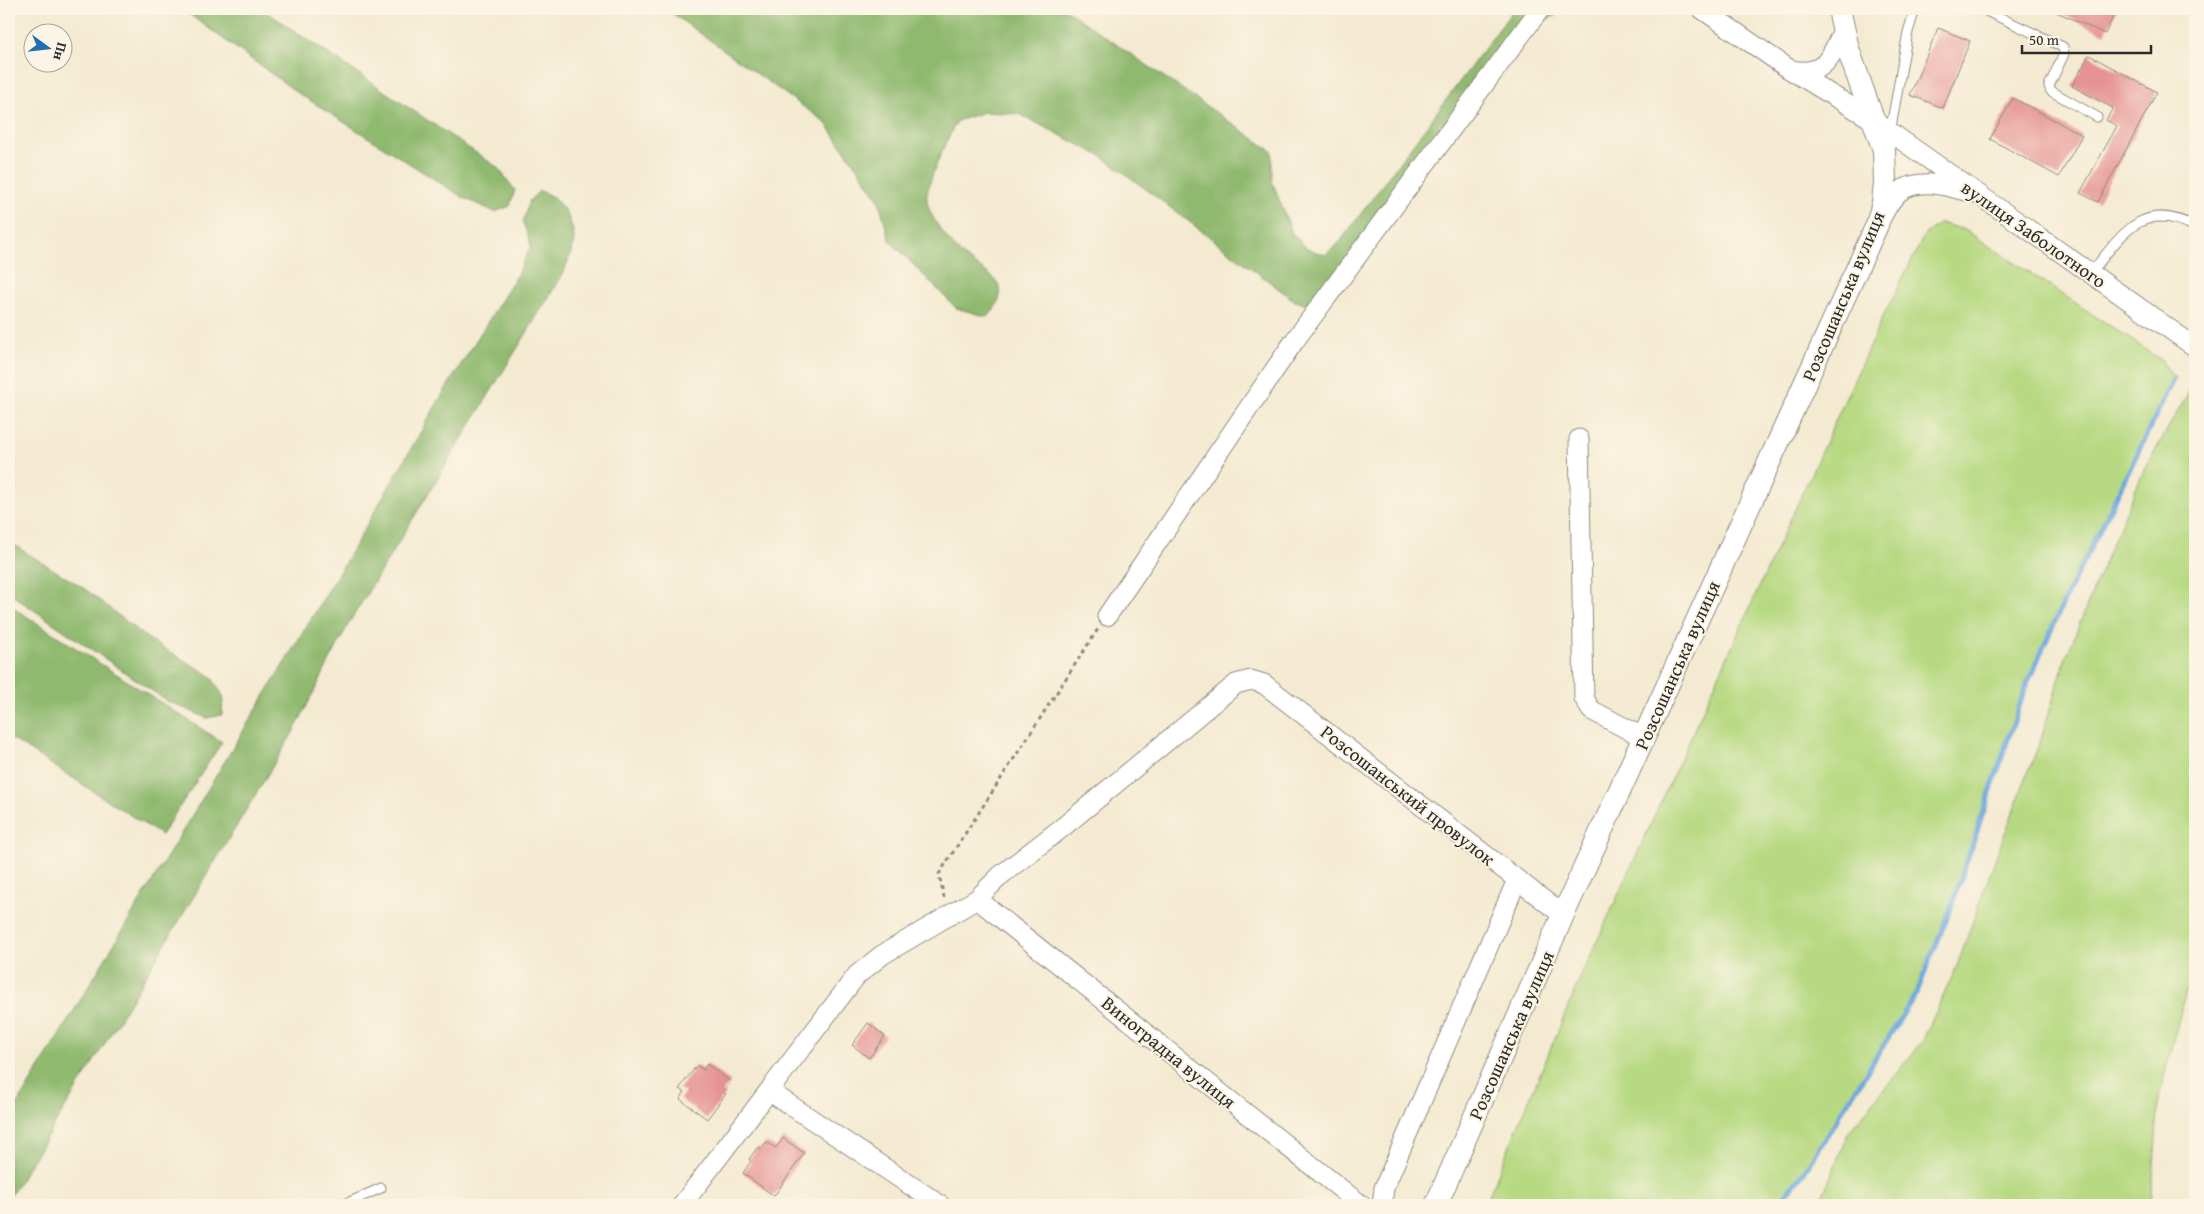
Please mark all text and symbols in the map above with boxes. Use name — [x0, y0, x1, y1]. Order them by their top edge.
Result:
north arrow — [22, 22, 72, 72]
scale bar — [2022, 22, 2150, 54]
text: 50 m — [2029, 29, 2060, 50]
text: Пн — [48, 40, 73, 63]
street label: вулиця Заболотного — [1956, 173, 2112, 295]
street label: Розсошанська вулиця — [1794, 206, 1892, 385]
street label: Розсошанська вулиця — [1627, 576, 1727, 754]
street label: Розсошанський провулок — [1315, 718, 1501, 872]
street label: Розсошанська вулиця — [1461, 946, 1561, 1124]
street label: Виноградна вулиця — [1096, 989, 1243, 1115]

